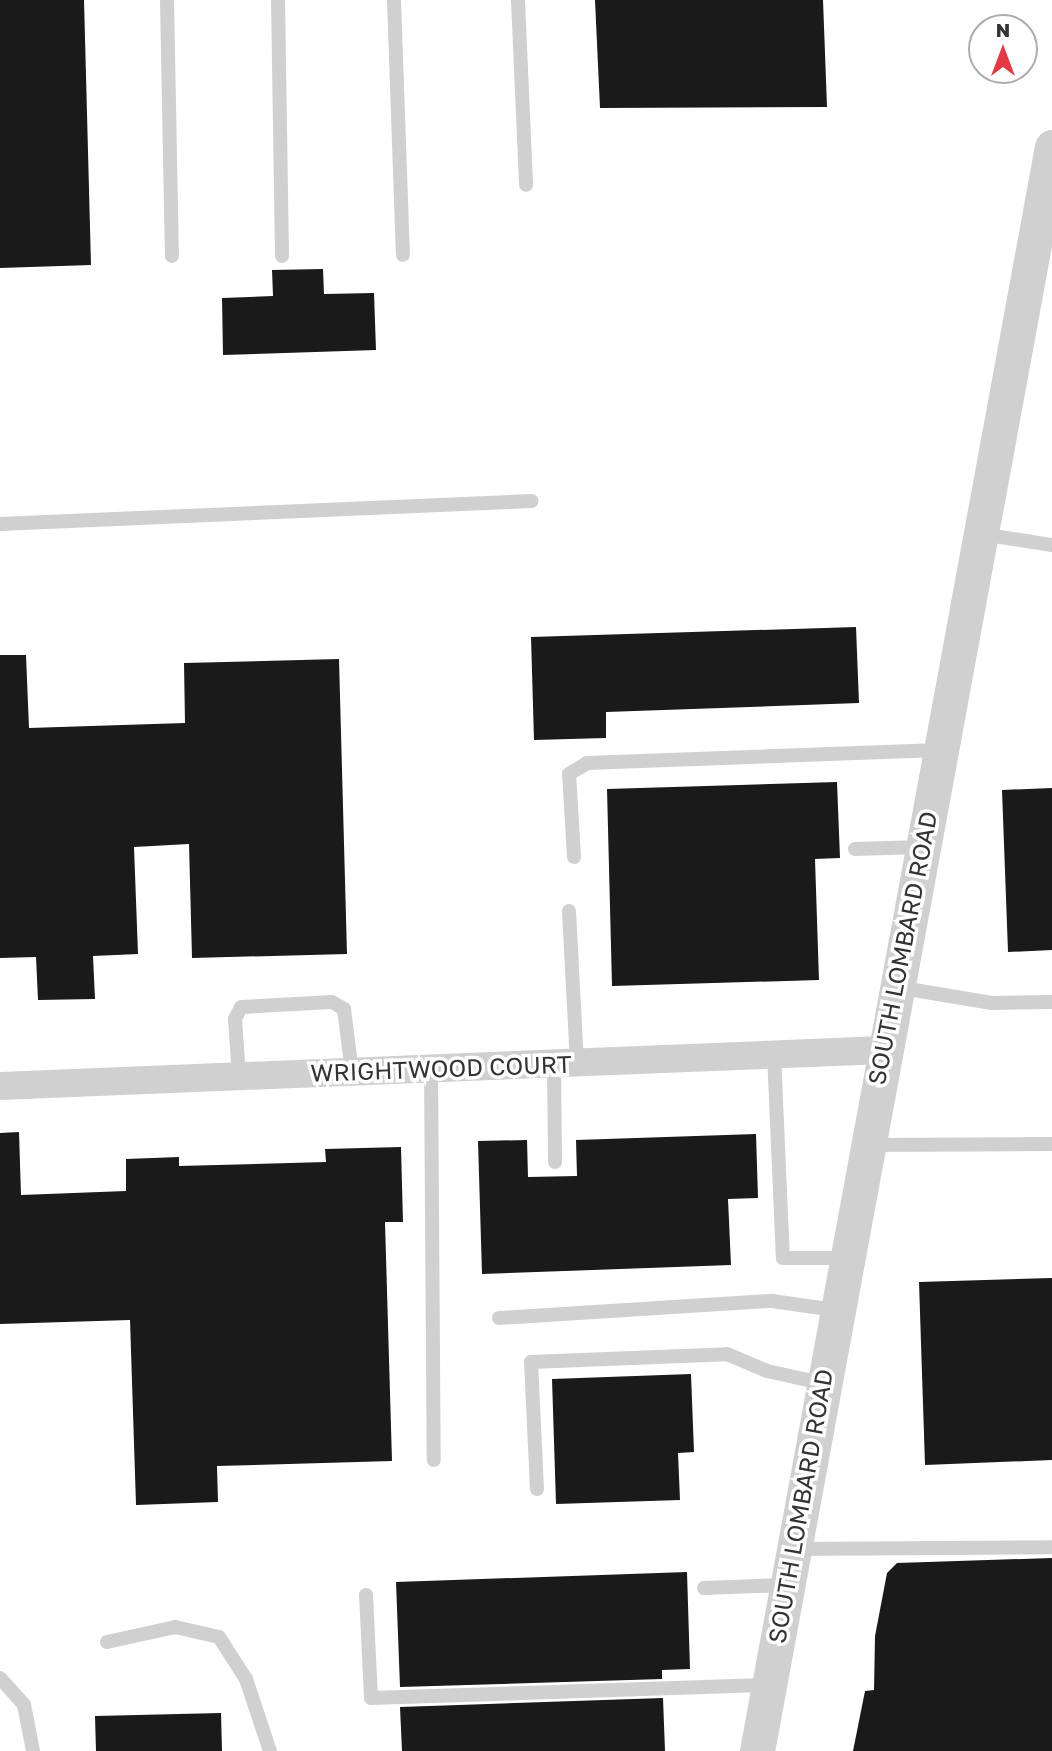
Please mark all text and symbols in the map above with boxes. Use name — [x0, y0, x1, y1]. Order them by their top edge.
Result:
north arrow — [968, 14, 1038, 84]
text: N — [996, 18, 1010, 41]
street label: SOUTH LOMBARD ROAD — [861, 809, 943, 1087]
street label: WRIGHTWOOD COURT — [310, 1049, 572, 1087]
street label: SOUTH LOMBARD ROAD — [762, 1367, 838, 1645]

